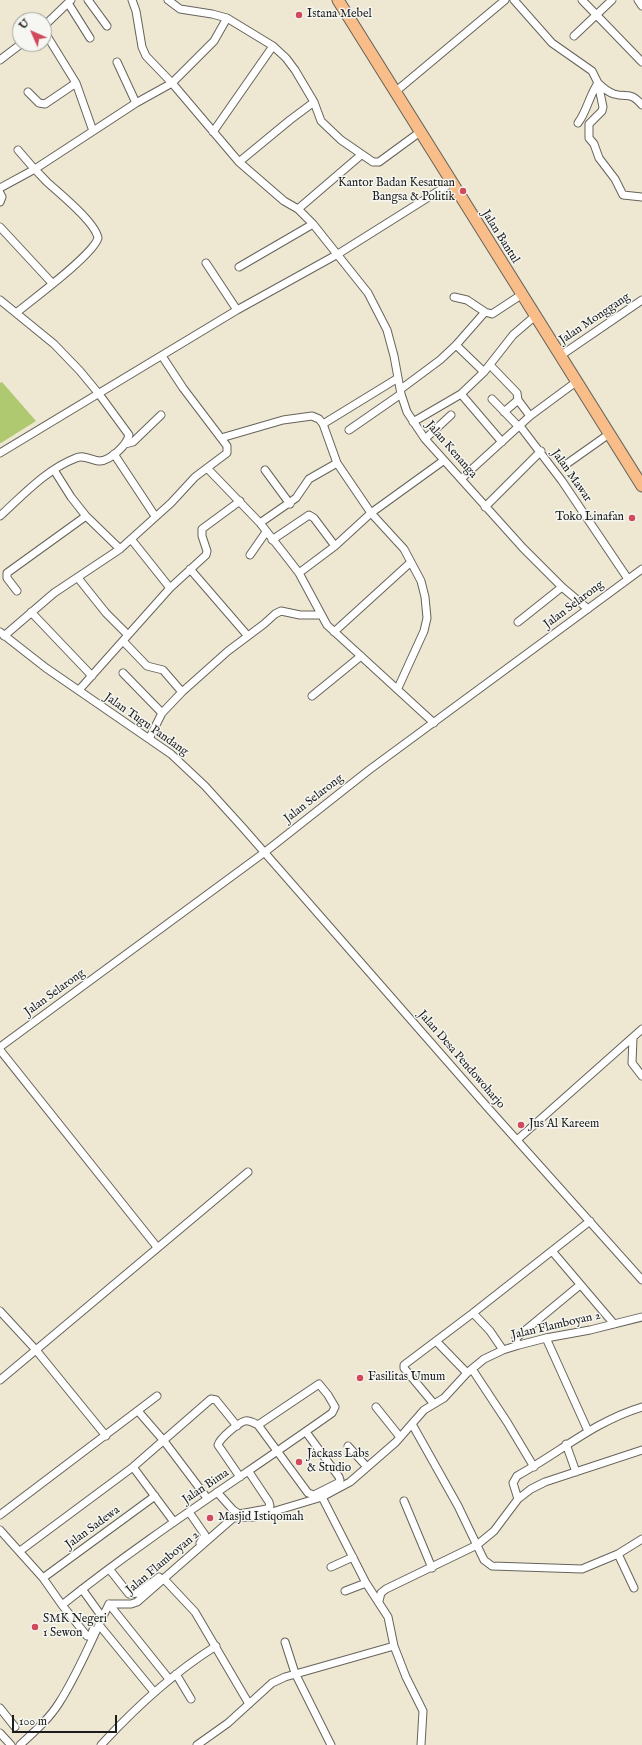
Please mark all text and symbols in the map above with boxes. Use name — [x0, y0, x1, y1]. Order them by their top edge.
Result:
place label: Istana Mebel — [307, 8, 372, 22]
marker: Istana Mebel — [294, 10, 304, 20]
north arrow — [12, 12, 52, 52]
text: U — [16, 16, 32, 32]
place label: Kantor Badan Kesatuan Bangsa & Politik — [338, 177, 455, 205]
marker: Kantor Badan Kesatuan Bangsa & Politik — [458, 186, 468, 196]
street label: Jalan Bantul — [478, 208, 522, 266]
street label: Jalan Monggang — [557, 290, 633, 348]
street label: Jalan Kenanga — [422, 418, 480, 482]
street label: Jalan Mawar — [548, 447, 594, 505]
place label: Toko Linafan — [555, 511, 624, 525]
marker: Toko Linafan — [627, 513, 637, 523]
street label: Jalan Selarong — [541, 578, 607, 632]
street label: Jalan Tugu Pandang — [101, 691, 191, 759]
street label: Jalan Selarong — [282, 771, 346, 827]
street label: Jalan Selarong — [22, 966, 88, 1020]
street label: Jalan Desa Pendowoharjo — [414, 1008, 508, 1112]
place label: Jus Al Kareem — [529, 1118, 599, 1132]
marker: Jus Al Kareem — [516, 1120, 526, 1130]
street label: Jalan Flamboyan 2 — [510, 1309, 602, 1343]
place label: Fasilitas Umum — [368, 1371, 445, 1385]
marker: Fasilitas Umum — [355, 1373, 365, 1383]
place label: Jackass Labs & Studio — [307, 1448, 369, 1476]
marker: Jackass Labs & Studio — [294, 1457, 304, 1467]
street label: Jalan Bima — [180, 1466, 232, 1508]
street label: Jalan Sadewa — [63, 1503, 123, 1553]
place label: Masjid Istiqomah — [218, 1511, 304, 1525]
marker: Masjid Istiqomah — [205, 1513, 215, 1523]
street label: Jalan Flamboyan 2 — [124, 1528, 202, 1598]
place label: SMK Negeri 1 Sewon — [43, 1613, 107, 1641]
marker: SMK Negeri 1 Sewon — [30, 1622, 40, 1632]
scale bar — [14, 1707, 119, 1733]
text: 100 m — [19, 1714, 47, 1729]

